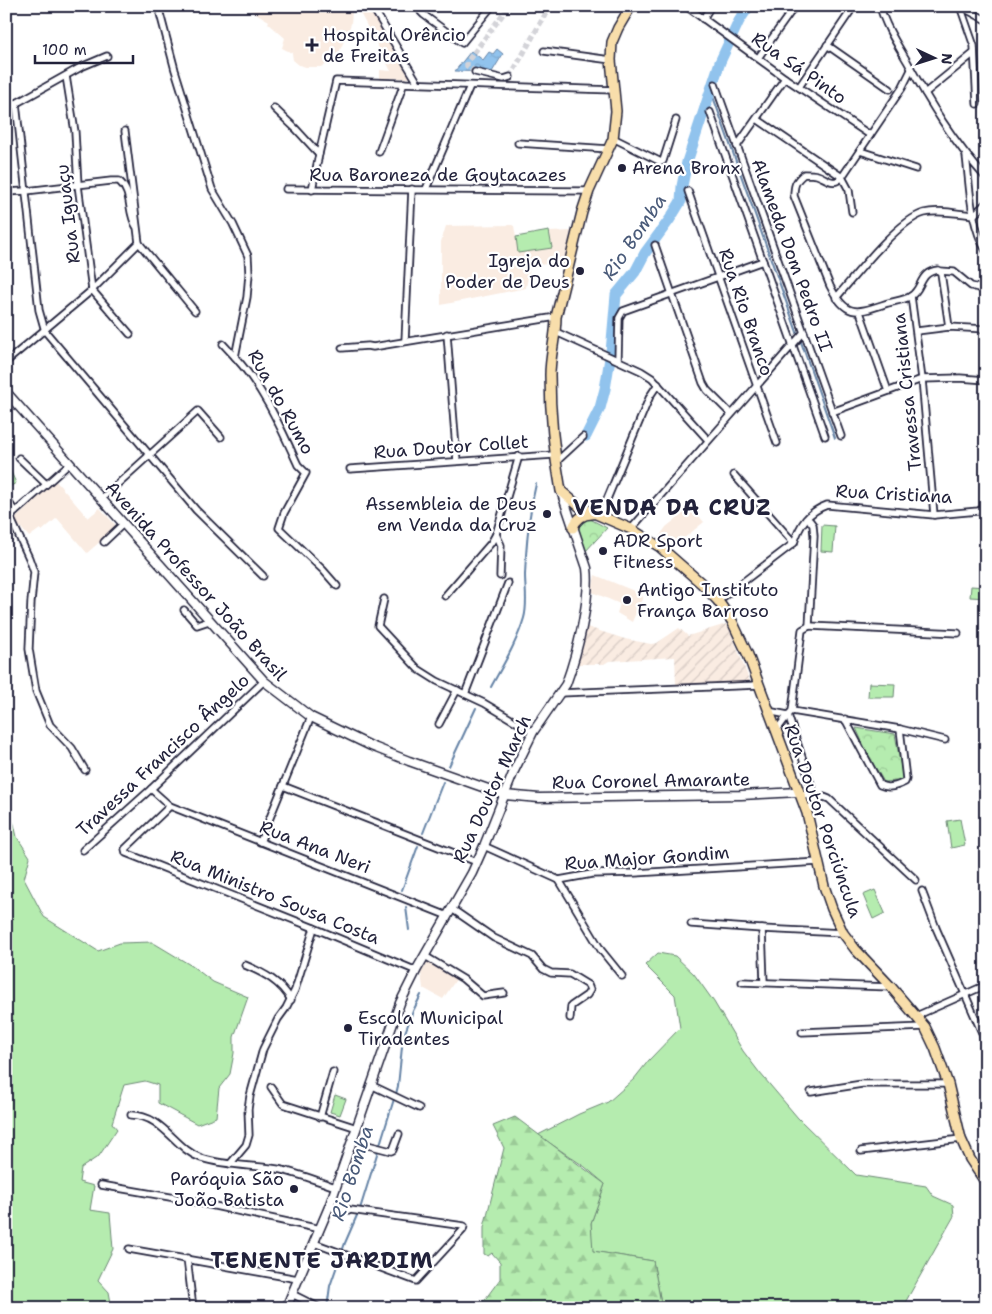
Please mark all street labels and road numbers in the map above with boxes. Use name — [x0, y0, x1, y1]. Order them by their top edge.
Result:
street label: Rua Sá Pinto — [747, 26, 851, 110]
street label: Alameda Dom Pedro II — [746, 155, 838, 355]
street label: Rua Iguaçu — [50, 163, 86, 265]
street label: Rua Baroneza de Goytacazes — [309, 163, 567, 187]
street label: Rua Rio Branco — [713, 245, 779, 379]
street label: Travessa Cristiana — [887, 312, 927, 472]
street label: Rua do Rumo — [242, 345, 320, 459]
street label: Rua Doutor Collet — [373, 430, 529, 464]
street label: Avenida Professor João Brasil — [100, 476, 293, 686]
street label: Rua Cristiana — [835, 479, 953, 509]
street label: Travessa Francisco Ângelo — [71, 668, 255, 842]
street label: Rua Doutor March — [447, 711, 537, 867]
street label: Rua Doutor Porciúncula — [779, 721, 867, 921]
street label: Rua Coronel Amarante — [552, 767, 750, 795]
street label: Rua Ana Neri — [256, 815, 374, 879]
street label: Rua Major Gondim — [564, 840, 730, 876]
street label: Rua Ministro Sousa Costa — [167, 844, 383, 950]

